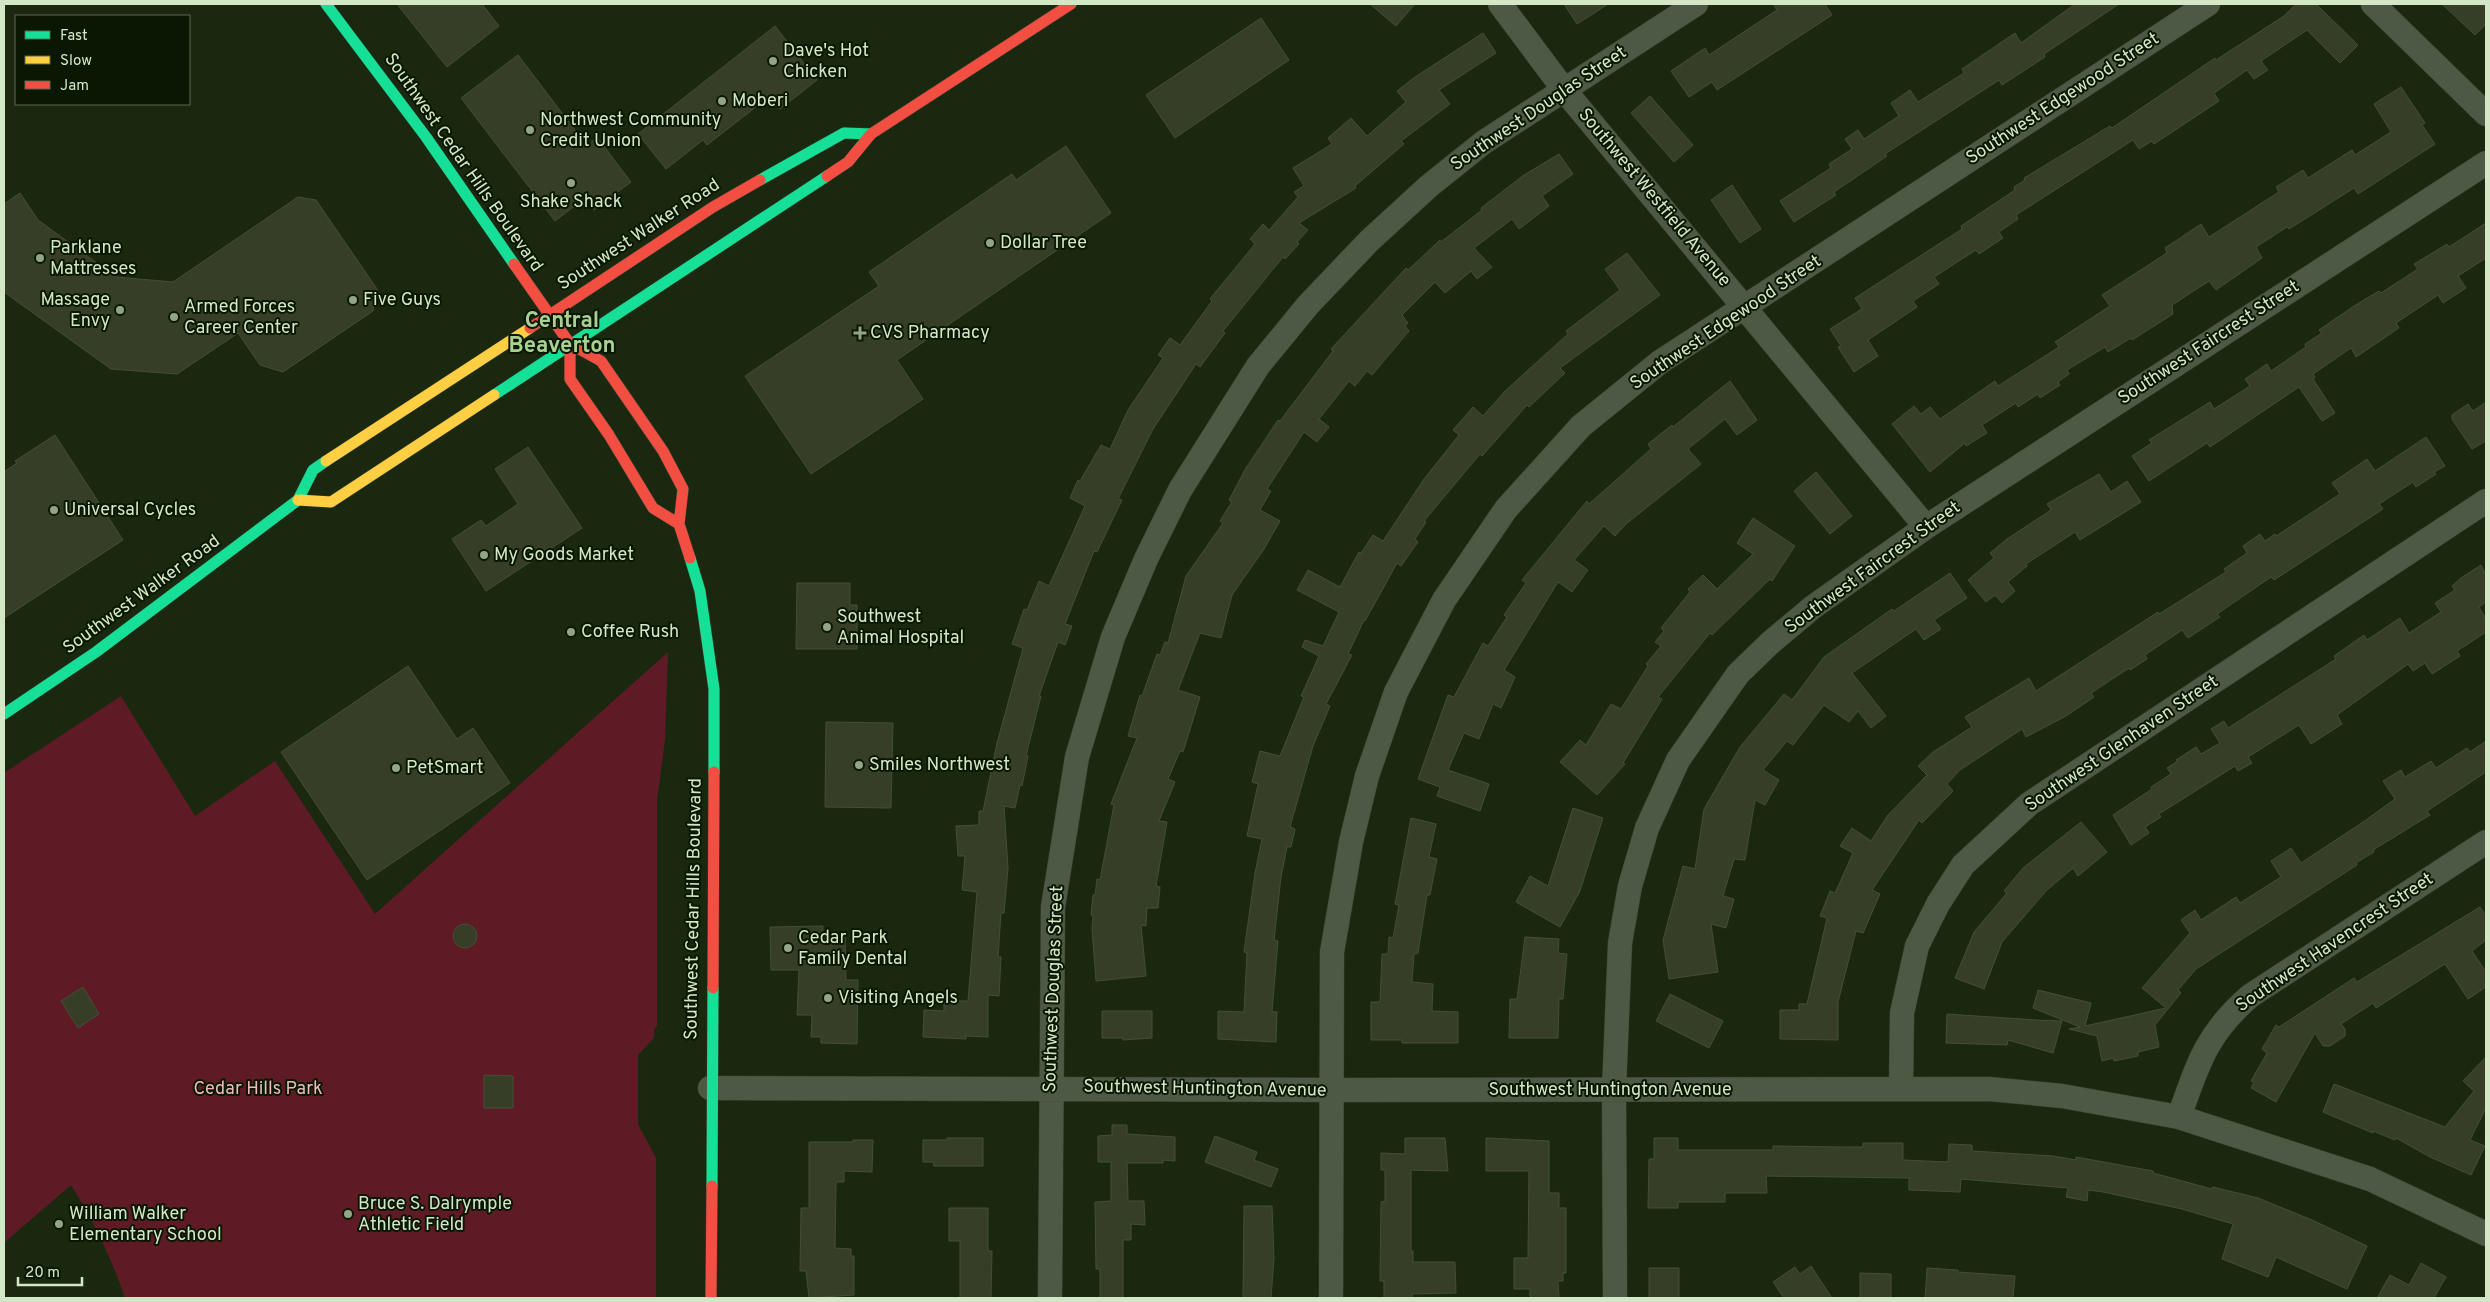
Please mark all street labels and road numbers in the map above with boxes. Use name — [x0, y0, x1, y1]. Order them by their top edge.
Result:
street label: Southwest Edgewood Street — [1962, 28, 2164, 170]
street label: Southwest Douglas Street — [1447, 42, 1631, 176]
street label: Southwest Cedar Hills Boulevard — [378, 49, 548, 277]
street label: Southwest Westfield Avenue — [1573, 104, 1735, 292]
street label: Southwest Walker Road — [554, 174, 724, 296]
street label: Southwest Edgewood Street — [1626, 250, 1826, 396]
street label: Southwest Faircrest Street — [2114, 276, 2304, 410]
street label: Southwest Faircrest Street — [1781, 496, 1965, 640]
street label: Southwest Walker Road — [59, 530, 225, 660]
street label: Southwest Glenhaven Street — [2021, 671, 2223, 817]
street label: Southwest Cedar Hills Boulevard — [680, 778, 708, 1040]
street label: Southwest Havencrest Street — [2232, 868, 2438, 1018]
street label: Southwest Douglas Street — [1039, 885, 1069, 1093]
street label: Southwest Huntington Avenue — [1083, 1075, 1327, 1103]
street label: Southwest Huntington Avenue — [1488, 1079, 1732, 1102]

